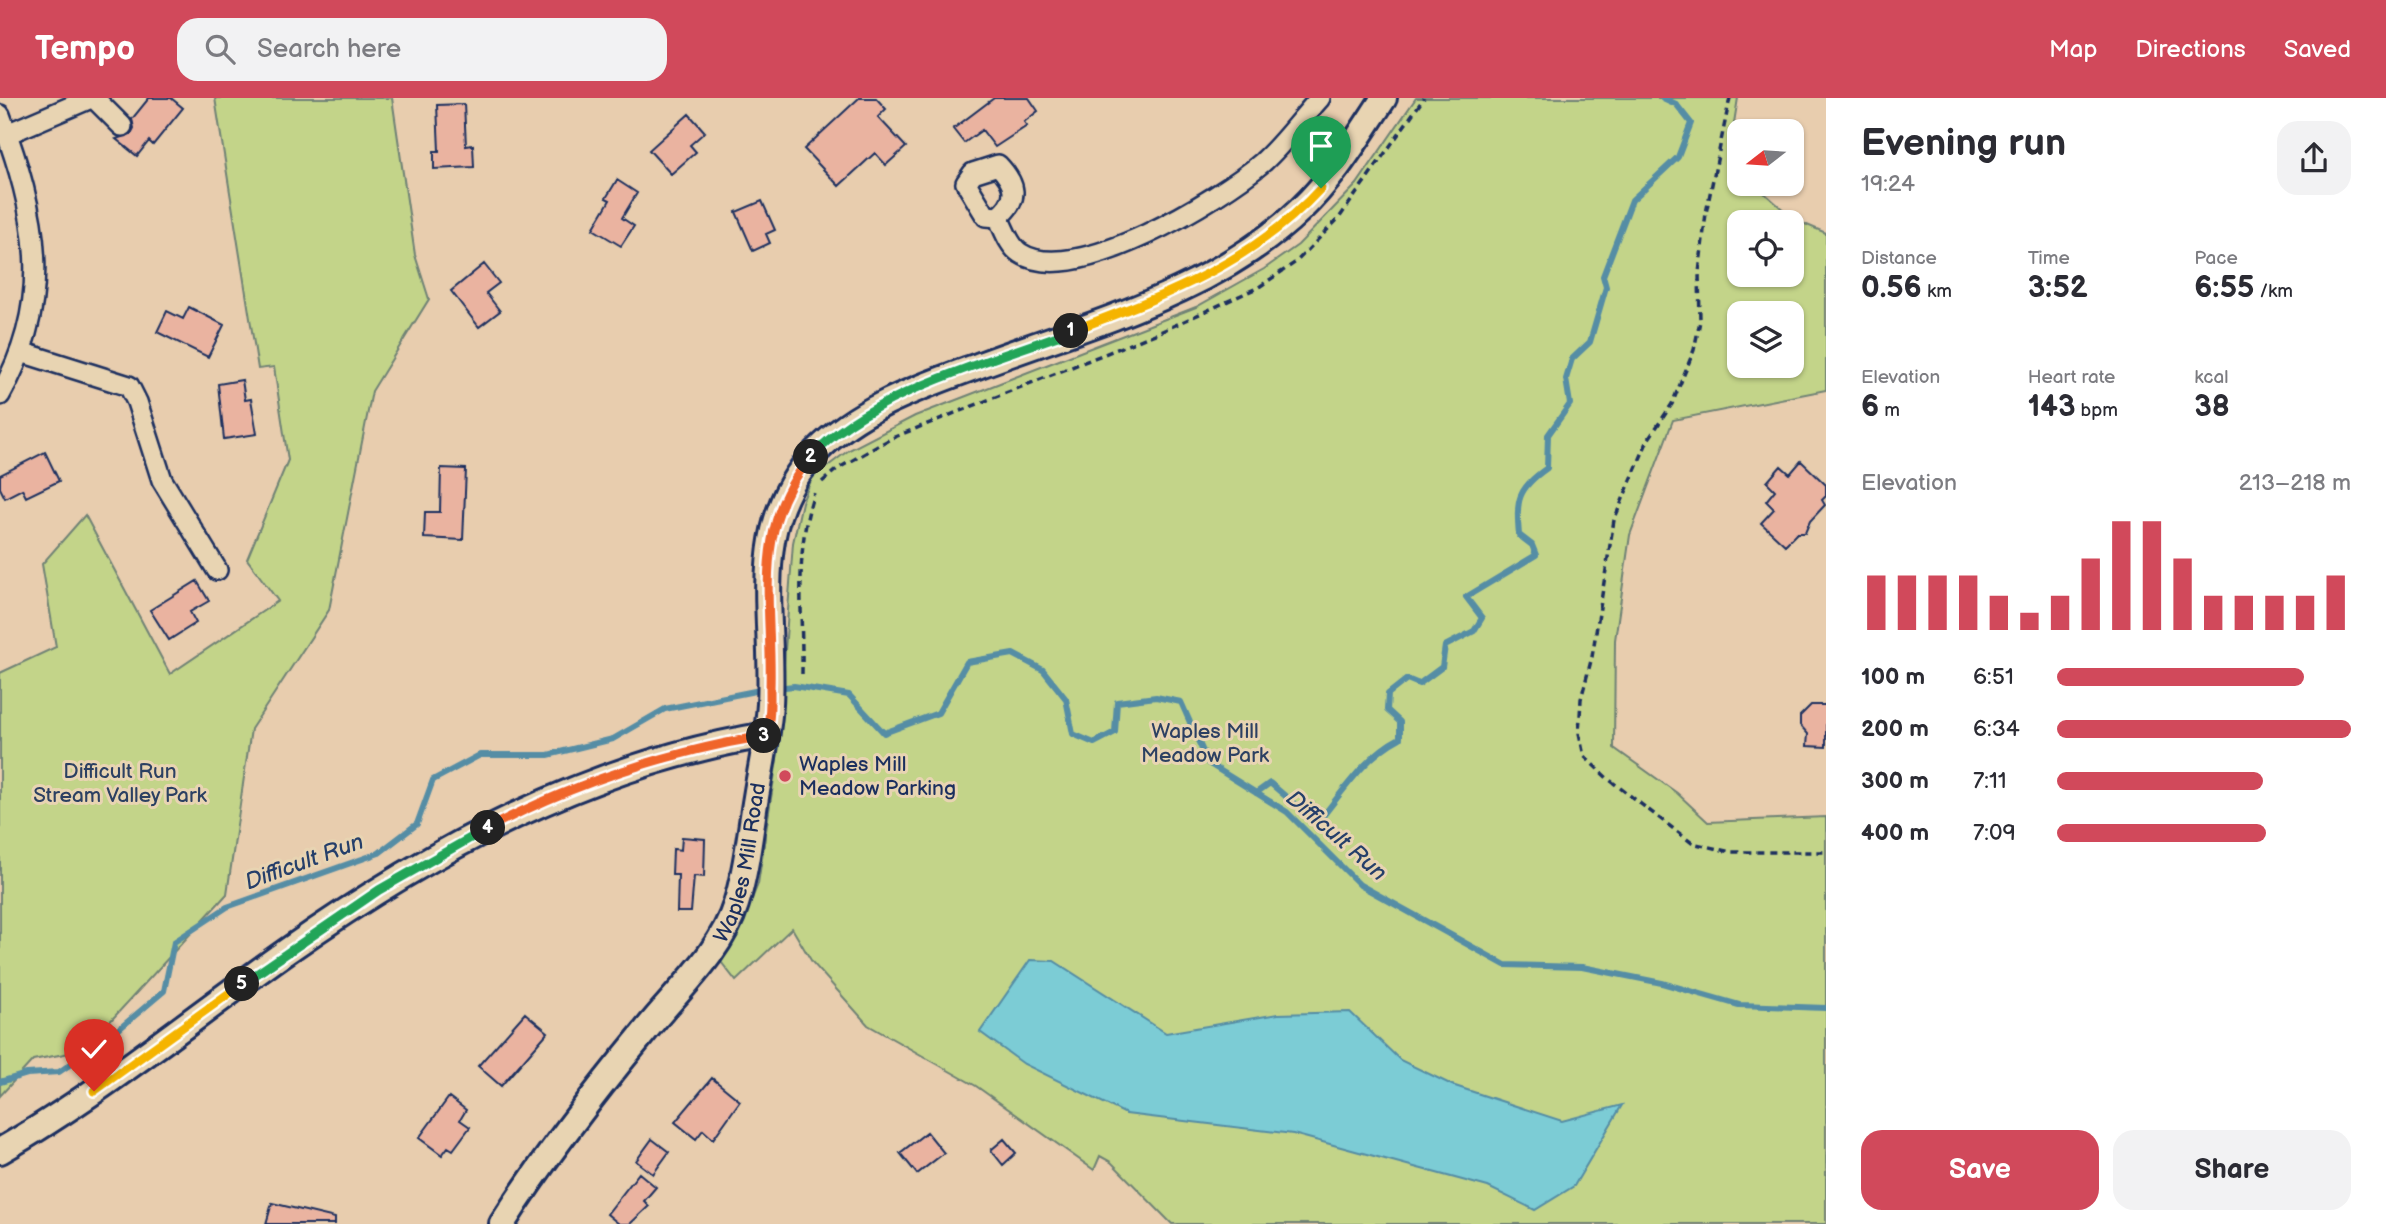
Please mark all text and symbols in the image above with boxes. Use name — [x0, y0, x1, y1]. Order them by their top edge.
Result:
search box — [177, 18, 667, 81]
text: Tempo — [35, 29, 135, 69]
icon: search — [201, 30, 239, 68]
text: Search here — [257, 34, 401, 65]
text: Map — [2049, 35, 2097, 64]
text: Directions — [2135, 35, 2246, 64]
text: Saved — [2284, 35, 2351, 64]
pin — [1291, 116, 1351, 188]
north arrow — [1727, 119, 1804, 196]
map controls — [1727, 119, 1804, 378]
text: Evening run — [1861, 121, 2066, 166]
button: share — [2277, 121, 2351, 195]
icon: arrive — [1302, 127, 1340, 165]
text: 19:24 — [1861, 170, 1915, 198]
button: locate — [1727, 210, 1804, 287]
text: Distance — [1861, 247, 1937, 270]
text: Time — [2028, 247, 2070, 270]
text: Pace — [2194, 247, 2238, 270]
text: 0.56 — [1861, 270, 1922, 306]
text: 3:52 — [2028, 270, 2088, 306]
text: 6:55 — [2194, 270, 2254, 306]
text: km — [1922, 280, 1952, 303]
text: /km — [2254, 280, 2293, 303]
button: layers — [1727, 301, 1804, 378]
pin: 1 — [1054, 314, 1088, 348]
text: 1 — [1067, 319, 1075, 342]
text: Elevation — [1861, 366, 1940, 389]
text: Heart rate — [2028, 366, 2115, 389]
text: kcal — [2194, 366, 2228, 389]
text: 6 — [1861, 389, 1879, 425]
text: 143 — [2028, 389, 2075, 425]
text: 38 — [2194, 389, 2230, 425]
text: m — [1879, 399, 1900, 422]
text: bpm — [2075, 399, 2118, 422]
pin: 2 — [794, 440, 828, 474]
text: 2 — [805, 445, 816, 468]
text: Elevation — [1861, 469, 1957, 497]
text: 213–218 m — [2239, 469, 2351, 497]
text: 100 m — [1861, 663, 1925, 691]
text: 6:51 — [1973, 663, 2014, 691]
text: 200 m — [1861, 715, 1929, 743]
text: 6:34 — [1973, 715, 2020, 743]
pin: 3 — [746, 718, 782, 754]
park label: Waples Mill Meadow Park — [1141, 719, 1270, 768]
text: 3 — [758, 724, 769, 747]
place label: Waples Mill Meadow Parking — [799, 752, 956, 801]
park label: Difficult Run Stream Valley Park — [33, 759, 208, 808]
text: 300 m — [1861, 767, 1929, 795]
text: 7:11 — [1973, 767, 2007, 795]
marker: Waples Mill Meadow Parking — [777, 768, 793, 784]
street label: Waples Mill Road — [709, 781, 771, 947]
water label: Difficult Run — [1280, 784, 1392, 887]
pin: 4 — [470, 810, 505, 846]
text: 4 — [482, 816, 493, 839]
text: 400 m — [1861, 819, 1929, 847]
text: 7:09 — [1973, 819, 2016, 847]
water label: Difficult Run — [241, 828, 368, 896]
pin: 5 — [224, 966, 260, 1001]
text: 5 — [236, 972, 247, 995]
pin — [64, 1019, 124, 1091]
icon: check — [75, 1030, 113, 1068]
button: Save — [1861, 1130, 2099, 1210]
button: Share — [2113, 1130, 2351, 1210]

